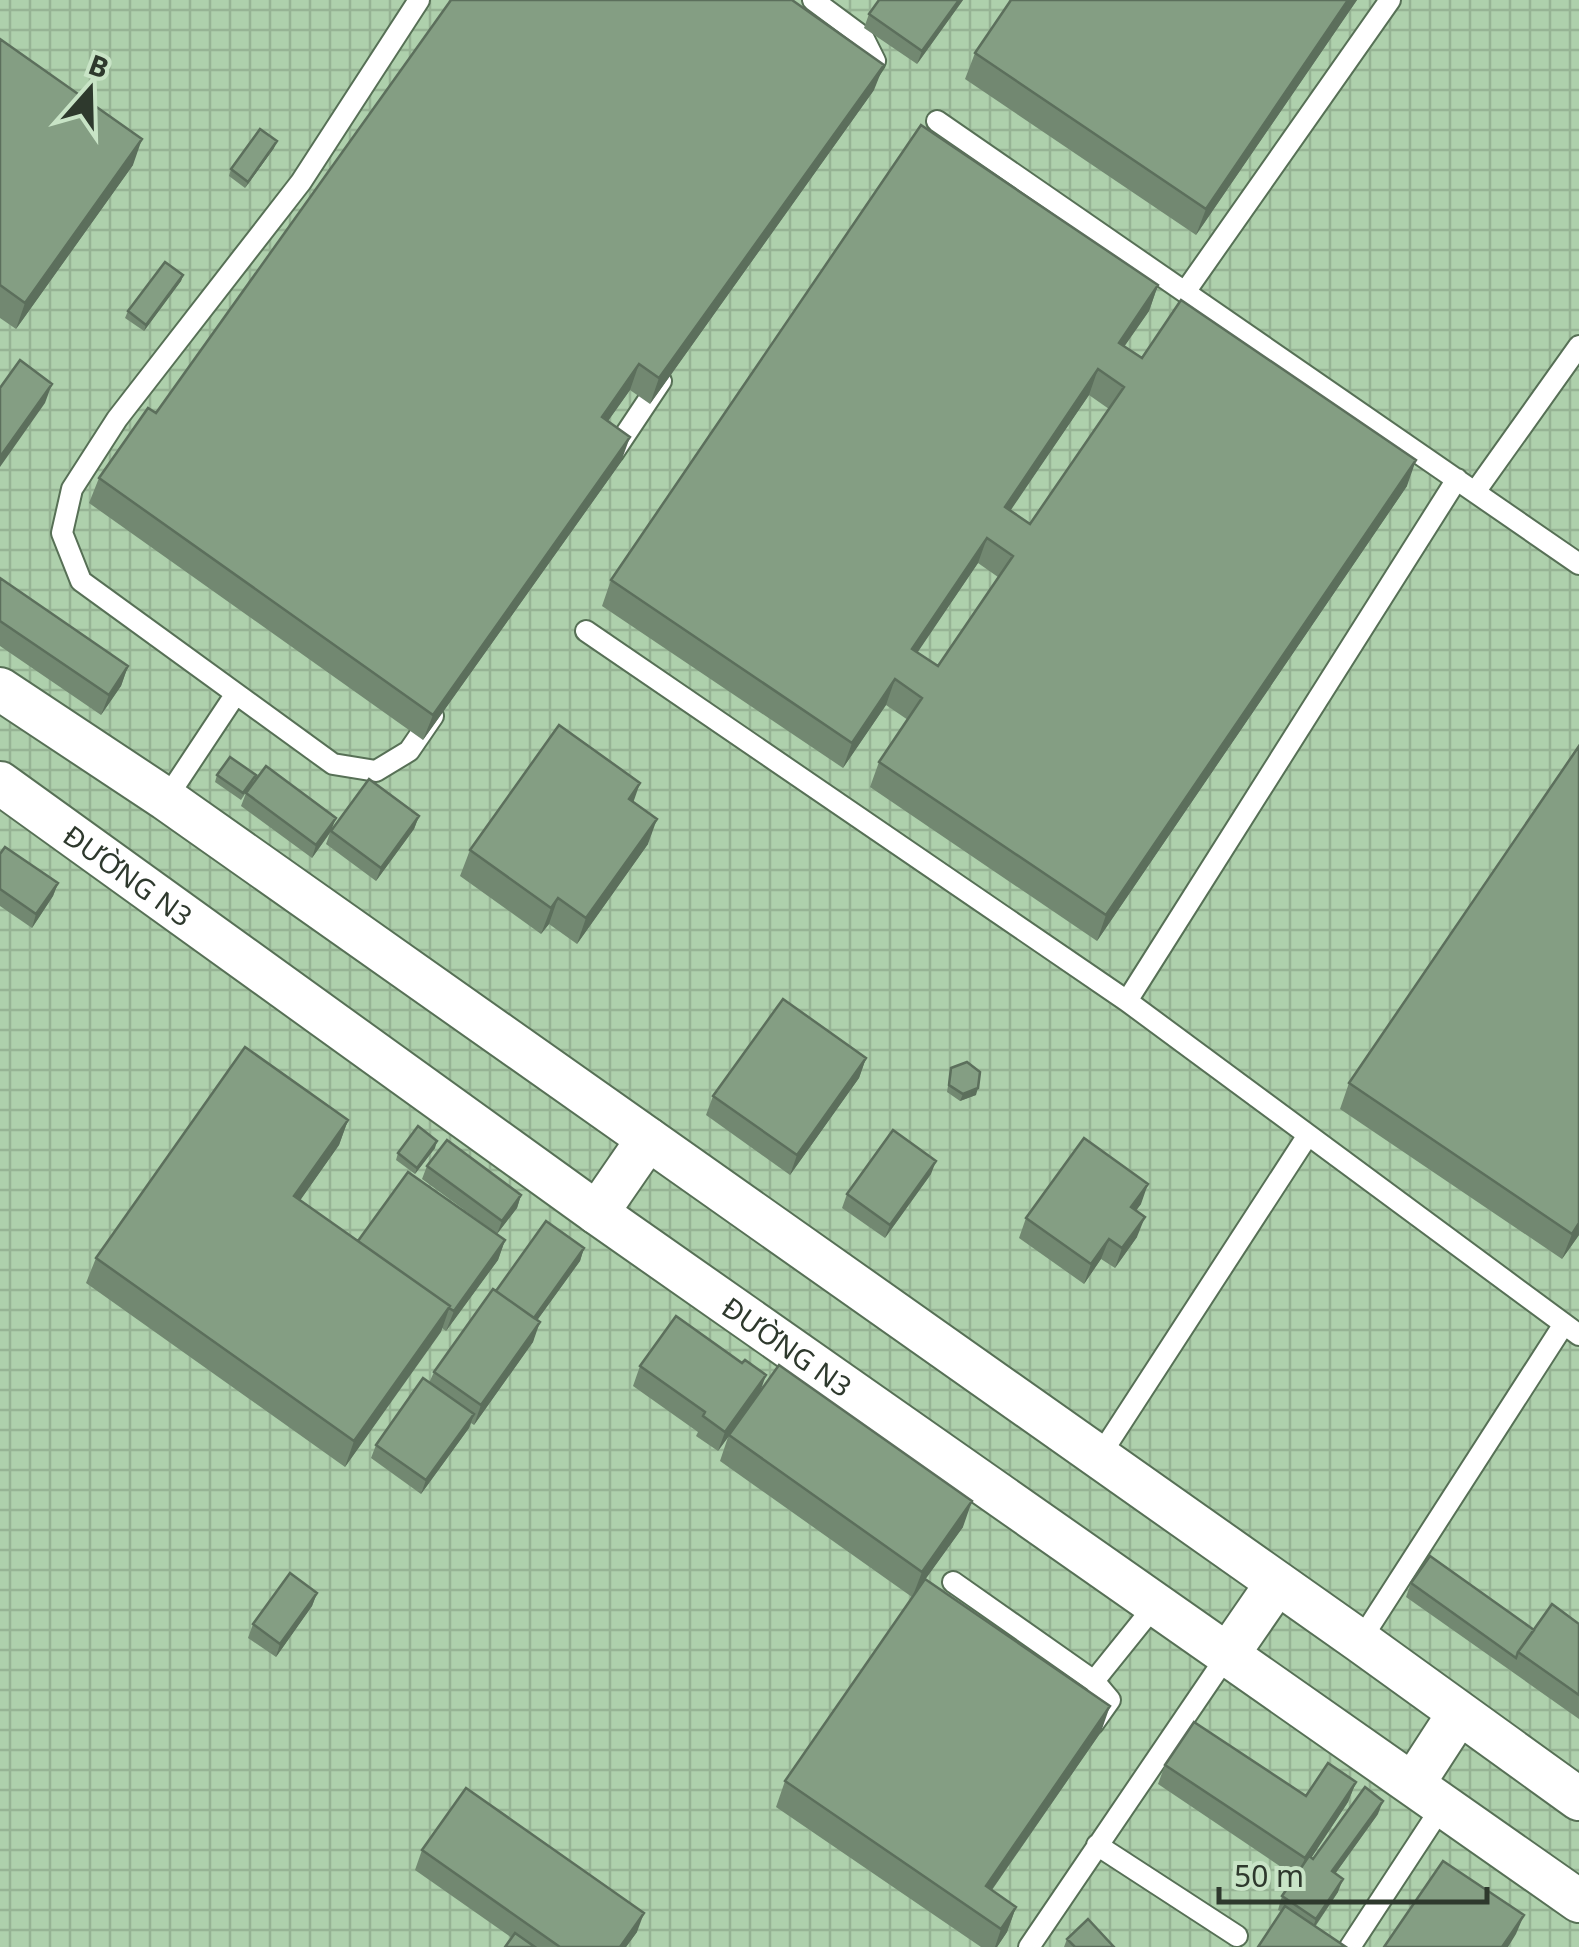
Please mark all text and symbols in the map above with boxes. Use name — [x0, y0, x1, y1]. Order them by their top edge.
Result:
north arrow — [40, 40, 140, 140]
text: B — [84, 45, 114, 87]
street label: ĐƯỜNG N3 — [56, 816, 200, 935]
street label: ĐƯỜNG N3 — [715, 1288, 860, 1405]
scale bar — [1219, 1842, 1486, 1904]
text: 50 m — [1234, 1855, 1304, 1896]

